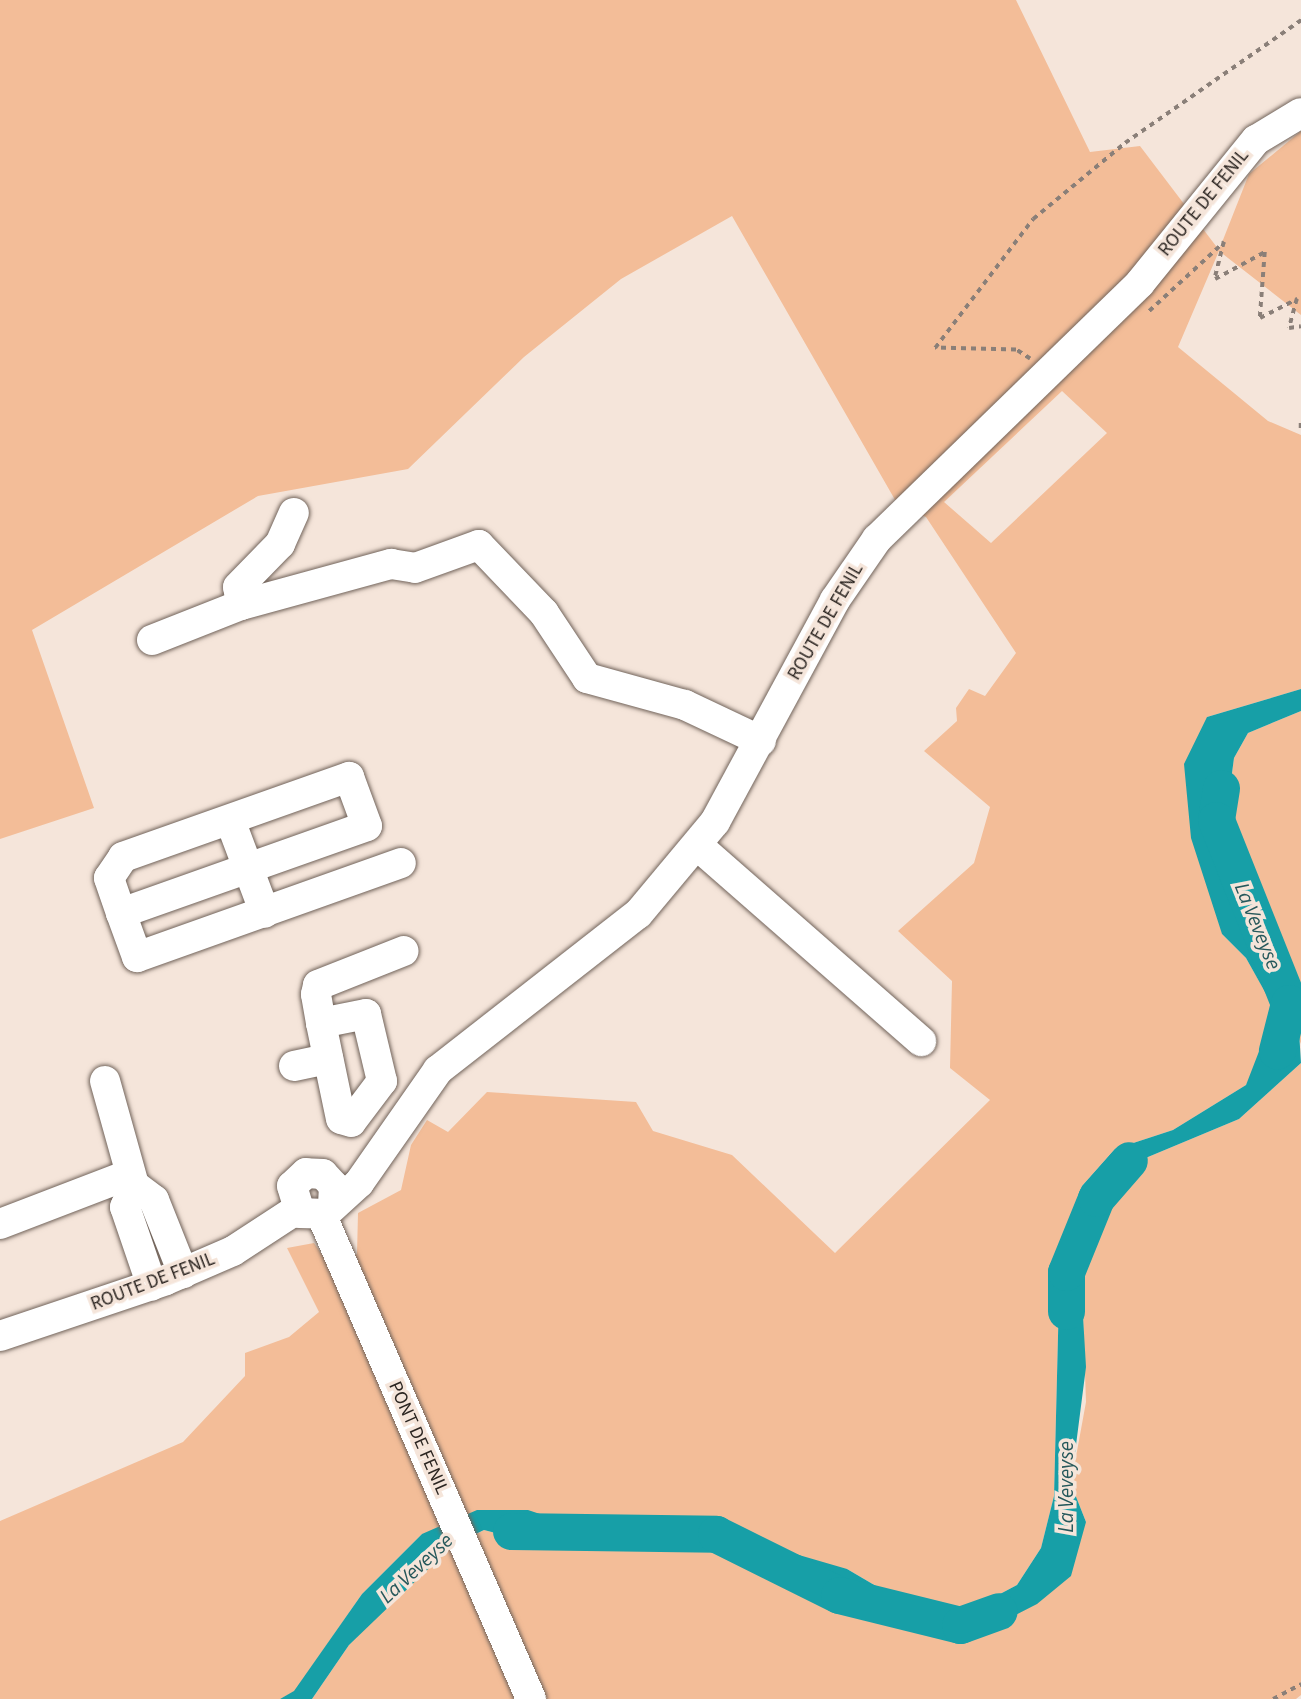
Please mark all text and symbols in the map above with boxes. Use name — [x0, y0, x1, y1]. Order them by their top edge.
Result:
street label: ROUTE DE FENIL — [1154, 145, 1254, 261]
street label: ROUTE DE FENIL — [783, 560, 869, 684]
water label: La Veveyse — [1229, 879, 1287, 973]
street label: ROUTE DE FENIL — [88, 1248, 218, 1316]
street label: PONT DE FENIL — [383, 1378, 453, 1498]
water label: La Veveyse — [1053, 1441, 1079, 1533]
water label: La Veveyse — [374, 1528, 458, 1608]

